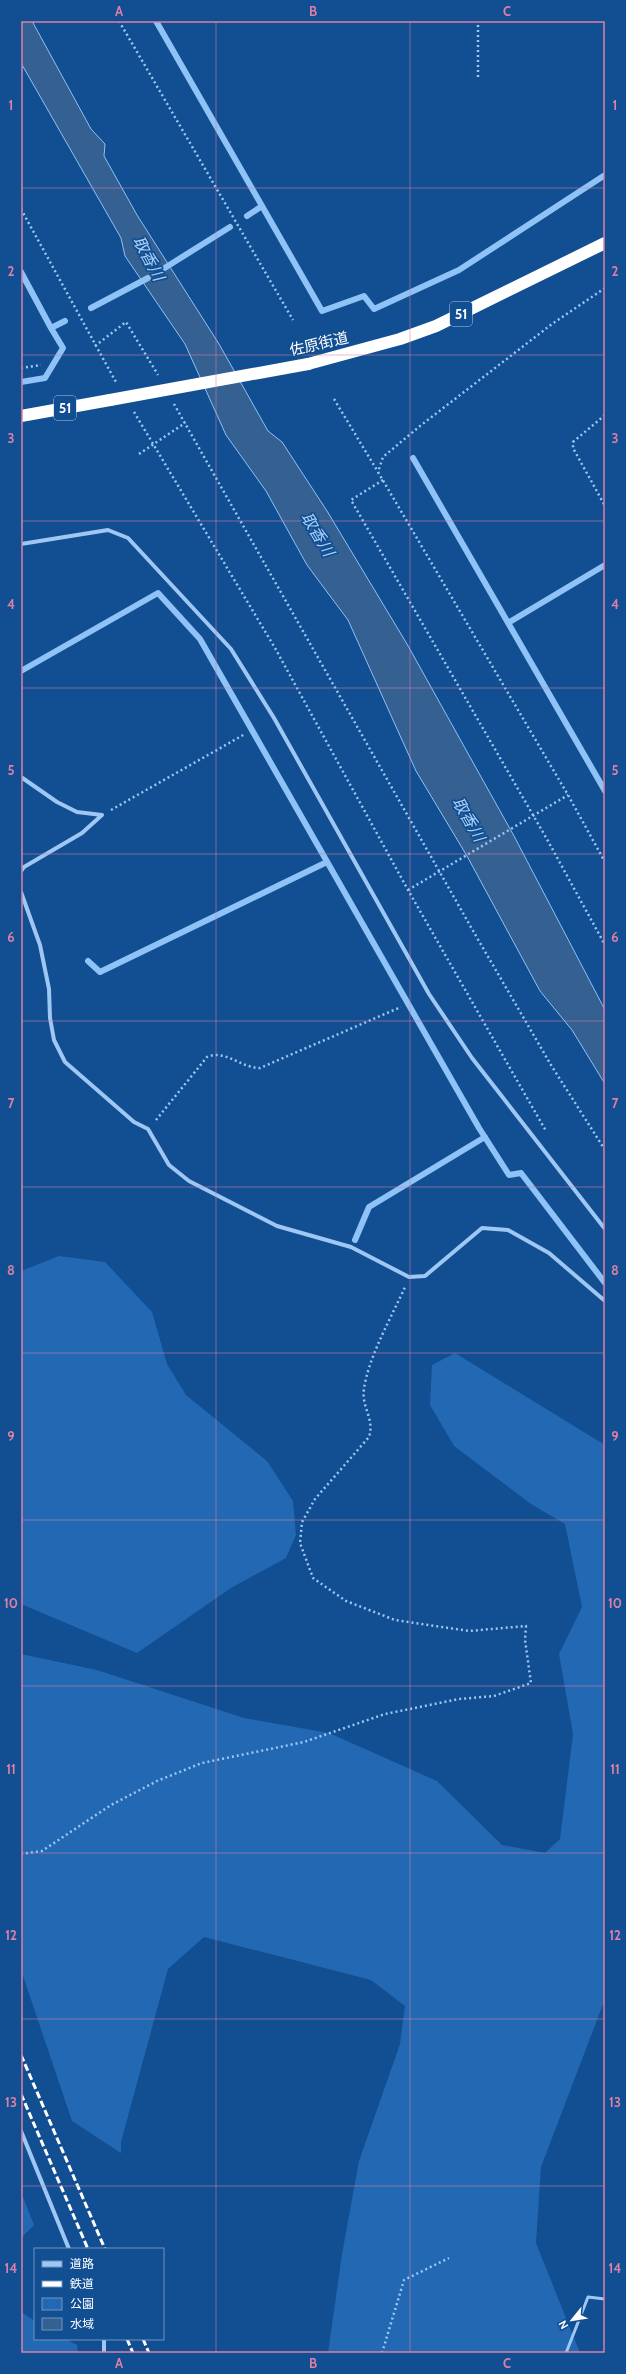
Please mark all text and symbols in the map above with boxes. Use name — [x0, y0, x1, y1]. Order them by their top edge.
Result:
text: A — [115, 3, 124, 19]
text: B — [309, 3, 317, 19]
text: C — [503, 3, 511, 19]
text: 1 — [9, 97, 13, 113]
text: 1 — [613, 97, 617, 113]
water label: 取香川 — [129, 233, 169, 286]
text: 2 — [8, 263, 15, 279]
text: 2 — [612, 263, 619, 279]
road number: 51 — [450, 302, 472, 326]
street label: 佐原街道 — [288, 328, 350, 360]
road number: 51 — [54, 396, 76, 420]
text: 3 — [7, 430, 15, 446]
text: 3 — [611, 430, 619, 446]
water label: 取香川 — [297, 509, 339, 561]
text: 4 — [7, 596, 15, 612]
text: 4 — [611, 596, 619, 612]
text: 5 — [8, 762, 15, 778]
text: 5 — [612, 762, 619, 778]
water label: 取香川 — [448, 794, 490, 847]
text: 6 — [7, 929, 15, 945]
text: 6 — [611, 929, 619, 945]
text: 7 — [8, 1095, 15, 1111]
text: 7 — [612, 1095, 619, 1111]
text: 8 — [7, 1262, 15, 1278]
text: 8 — [611, 1262, 619, 1278]
text: 9 — [7, 1428, 15, 1444]
text: 9 — [611, 1428, 619, 1444]
text: 10 — [4, 1595, 18, 1611]
text: 10 — [608, 1595, 622, 1611]
text: 11 — [6, 1761, 16, 1777]
text: 11 — [610, 1761, 620, 1777]
text: 12 — [5, 1927, 17, 1943]
text: 12 — [609, 1927, 621, 1943]
text: 13 — [5, 2094, 17, 2110]
text: 13 — [609, 2094, 621, 2110]
legend — [34, 2248, 164, 2340]
text: 道路 — [70, 2256, 94, 2271]
text: 14 — [5, 2260, 17, 2276]
text: 14 — [609, 2260, 621, 2276]
text: 鉄道 — [70, 2276, 94, 2291]
text: 公園 — [70, 2296, 94, 2311]
north arrow — [552, 2300, 592, 2340]
text: 水域 — [70, 2316, 94, 2331]
text: N — [555, 2318, 571, 2332]
text: A — [115, 2355, 124, 2371]
text: B — [309, 2355, 317, 2371]
text: C — [503, 2355, 511, 2371]

